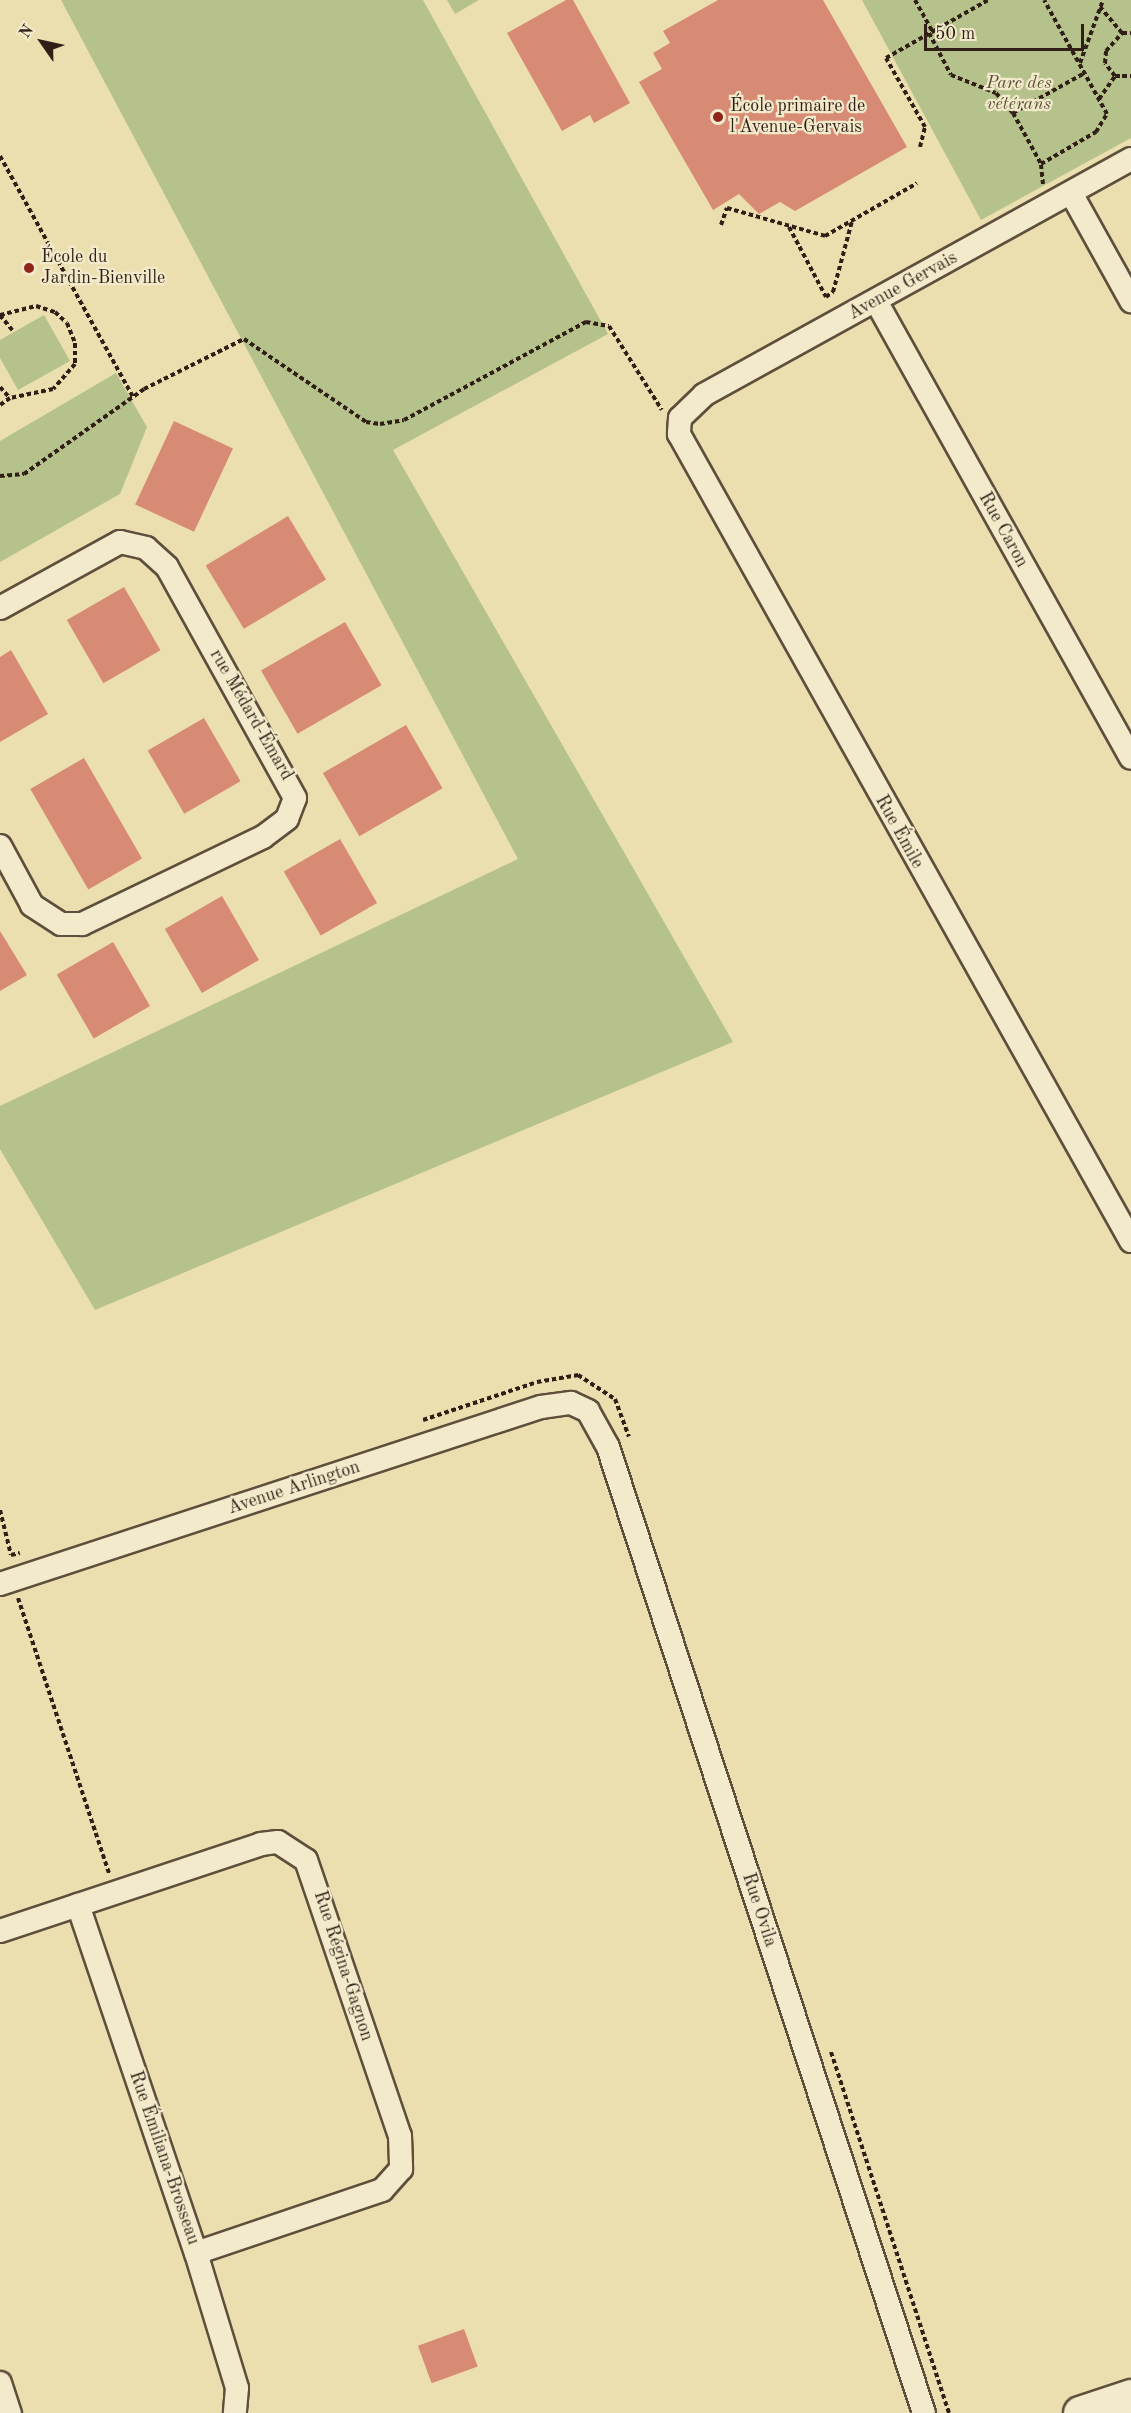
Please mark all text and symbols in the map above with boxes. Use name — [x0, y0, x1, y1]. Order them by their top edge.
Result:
north arrow — [12, 12, 72, 72]
scale bar — [927, 12, 1088, 50]
text: N — [17, 22, 37, 41]
text: 50 m — [935, 25, 975, 43]
park label: Parc des vétérans — [986, 73, 1052, 116]
place label: École primaire de l'Avenue-Gervais — [730, 96, 865, 138]
marker: École primaire de l'Avenue-Gervais — [711, 110, 725, 124]
place label: École du Jardin-Bienville — [41, 247, 165, 290]
street label: Avenue Gervais — [845, 247, 961, 325]
marker: École du Jardin-Bienville — [22, 261, 36, 275]
street label: Rue Caron — [973, 489, 1033, 571]
street label: rue Médard-Émard — [205, 646, 297, 784]
street label: Rue Émile — [870, 792, 928, 872]
street label: Avenue Arlington — [225, 1456, 363, 1520]
street label: Rue Ovila — [737, 1870, 781, 1950]
street label: Rue Régina-Gagnon — [309, 1888, 377, 2044]
street label: Rue Émiliana-Brosseau — [124, 2068, 204, 2248]

